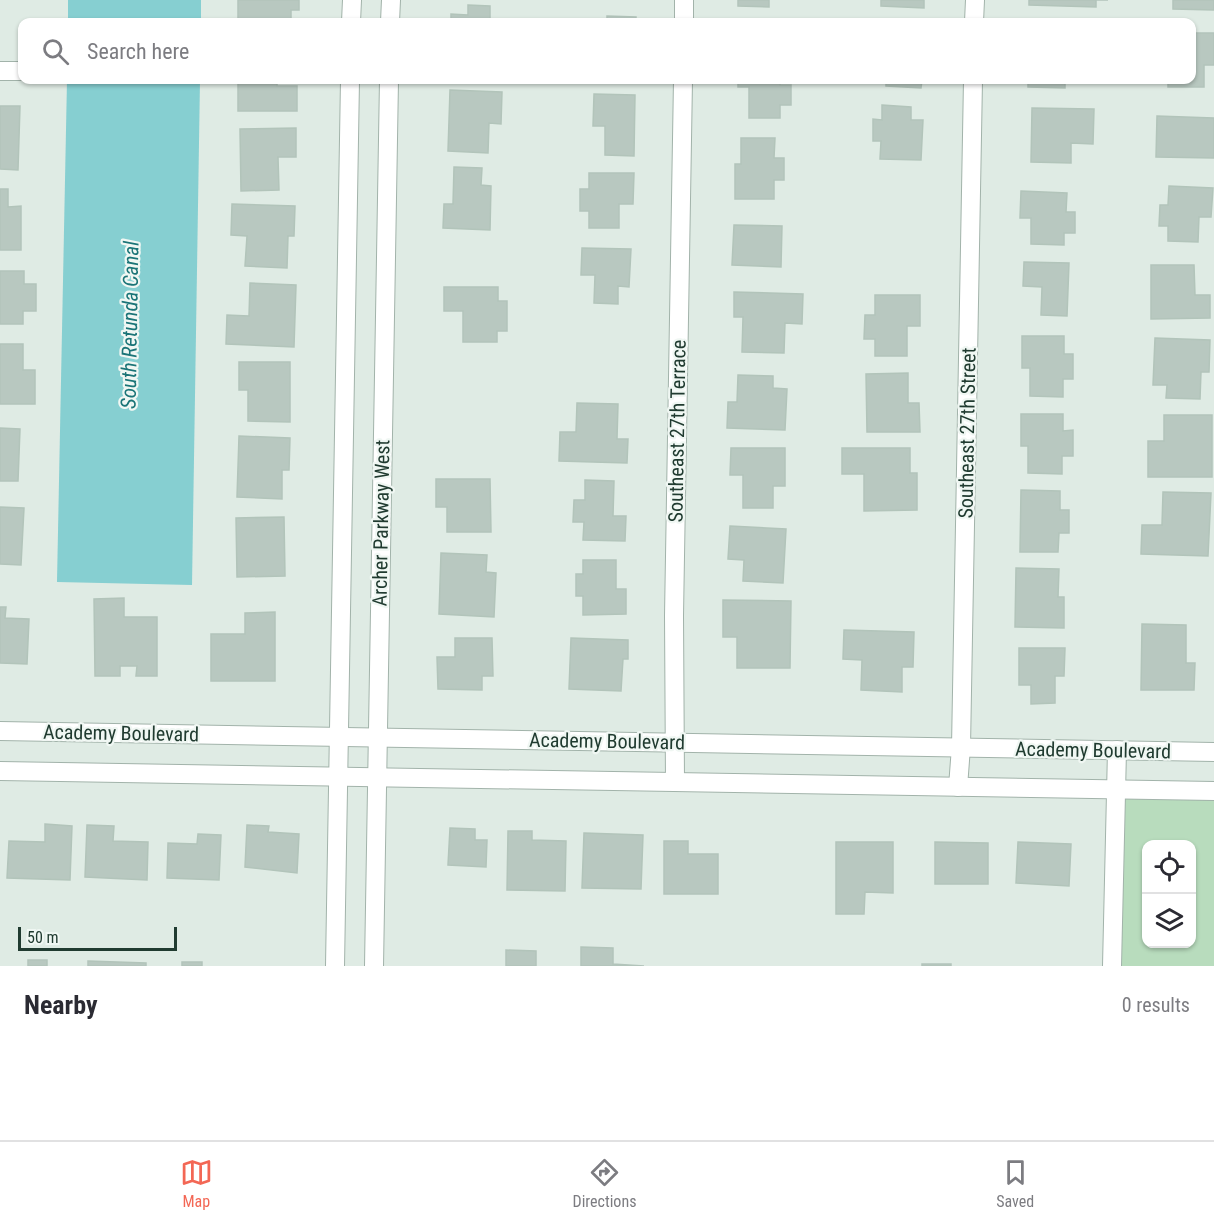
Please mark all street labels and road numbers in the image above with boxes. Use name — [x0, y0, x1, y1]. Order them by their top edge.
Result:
street label: Southeast 27th Terrace — [663, 340, 691, 522]
street label: Southeast 27th Street — [954, 347, 980, 519]
street label: Archer Parkway West — [368, 439, 394, 607]
street label: Academy Boulevard — [43, 720, 199, 746]
street label: Academy Boulevard — [529, 728, 685, 754]
street label: Academy Boulevard — [1015, 737, 1171, 763]

